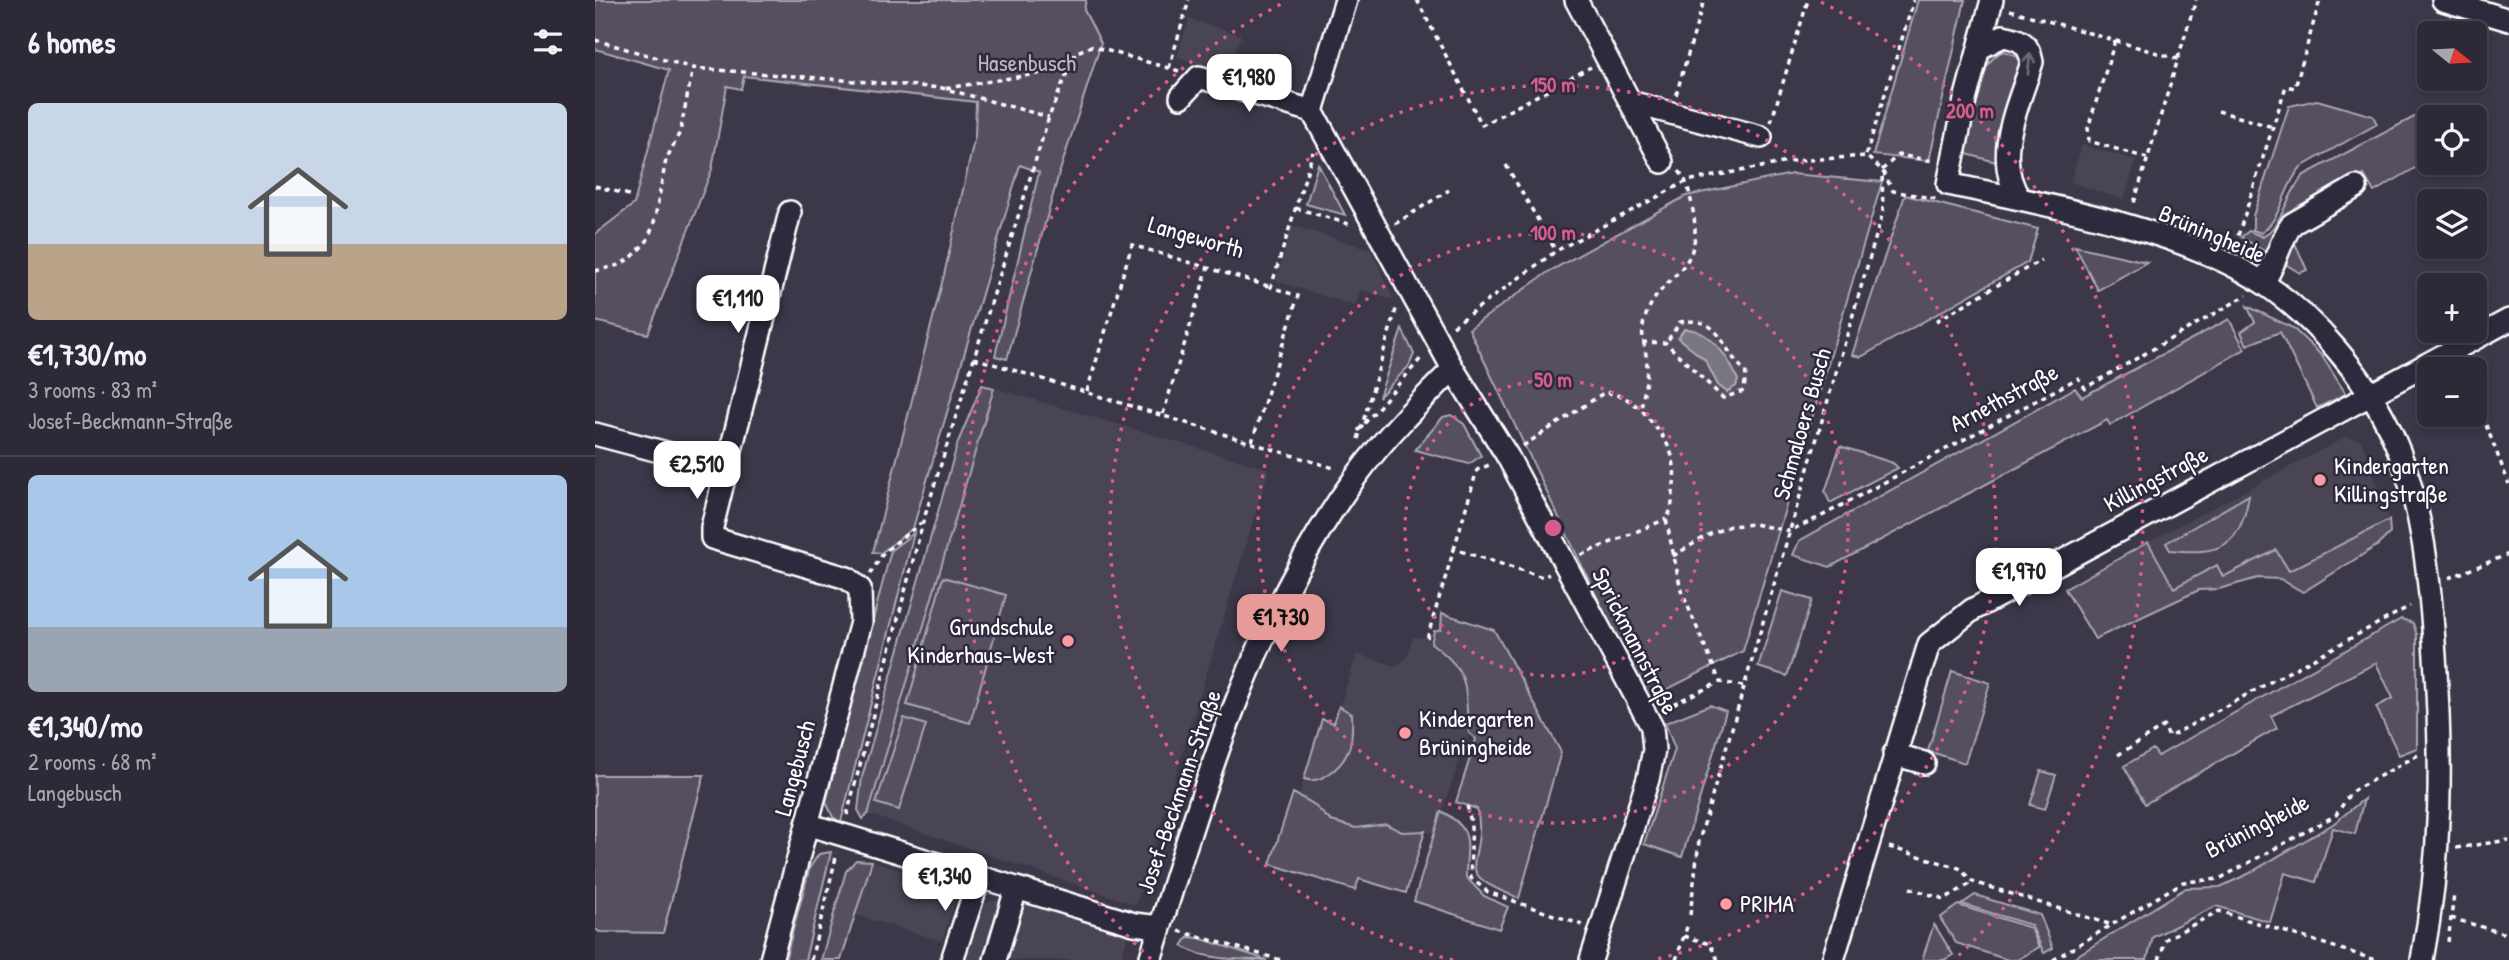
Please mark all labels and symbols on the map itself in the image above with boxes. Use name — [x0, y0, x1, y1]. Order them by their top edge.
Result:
north arrow — [2417, 21, 2487, 91]
park label: Hasenbusch — [978, 46, 1076, 78]
one-way arrow — [2023, 53, 2036, 76]
pin: €1,980 — [1192, 54, 1306, 114]
text: 150 m — [1530, 70, 1576, 99]
text: 200 m — [1946, 96, 1994, 125]
street label: Brüningheide — [2154, 196, 2271, 270]
street label: Langeworth — [1145, 207, 1248, 265]
text: 100 m — [1530, 218, 1576, 247]
pin: €1,110 — [681, 276, 795, 335]
street label: Schmaloers Busch — [1764, 344, 1838, 503]
street label: Arnethstraße — [1944, 355, 2064, 439]
text: 50 m — [1534, 365, 1572, 394]
street label: Killingstraße — [2098, 437, 2214, 519]
pin: €2,510 — [640, 442, 754, 501]
place label: Kindergarten Killingstraße — [2334, 449, 2449, 509]
marker: Kindergarten Killingstraße — [2312, 472, 2328, 488]
centre of rings — [1541, 516, 1565, 540]
pin: €1,970 — [1962, 548, 2076, 608]
street label: Sprickmannstraße — [1585, 562, 1687, 720]
pin: €1,730 — [1224, 594, 1338, 654]
place label: Grundschule Kinderhaus-West — [907, 610, 1055, 670]
marker: Grundschule Kinderhaus-West — [1060, 633, 1076, 649]
street label: Josef-Beckmann-Straße — [1128, 685, 1228, 898]
place label: Kindergarten Brüningheide — [1419, 702, 1534, 762]
street label: Langebusch — [766, 716, 822, 819]
marker: Kindergarten Brüningheide — [1397, 725, 1413, 741]
street label: Brüningheide — [2199, 785, 2314, 865]
pin: €1,340 — [888, 853, 1002, 913]
place label: PRIMA — [1740, 887, 1794, 919]
marker: PRIMA — [1718, 896, 1734, 912]

